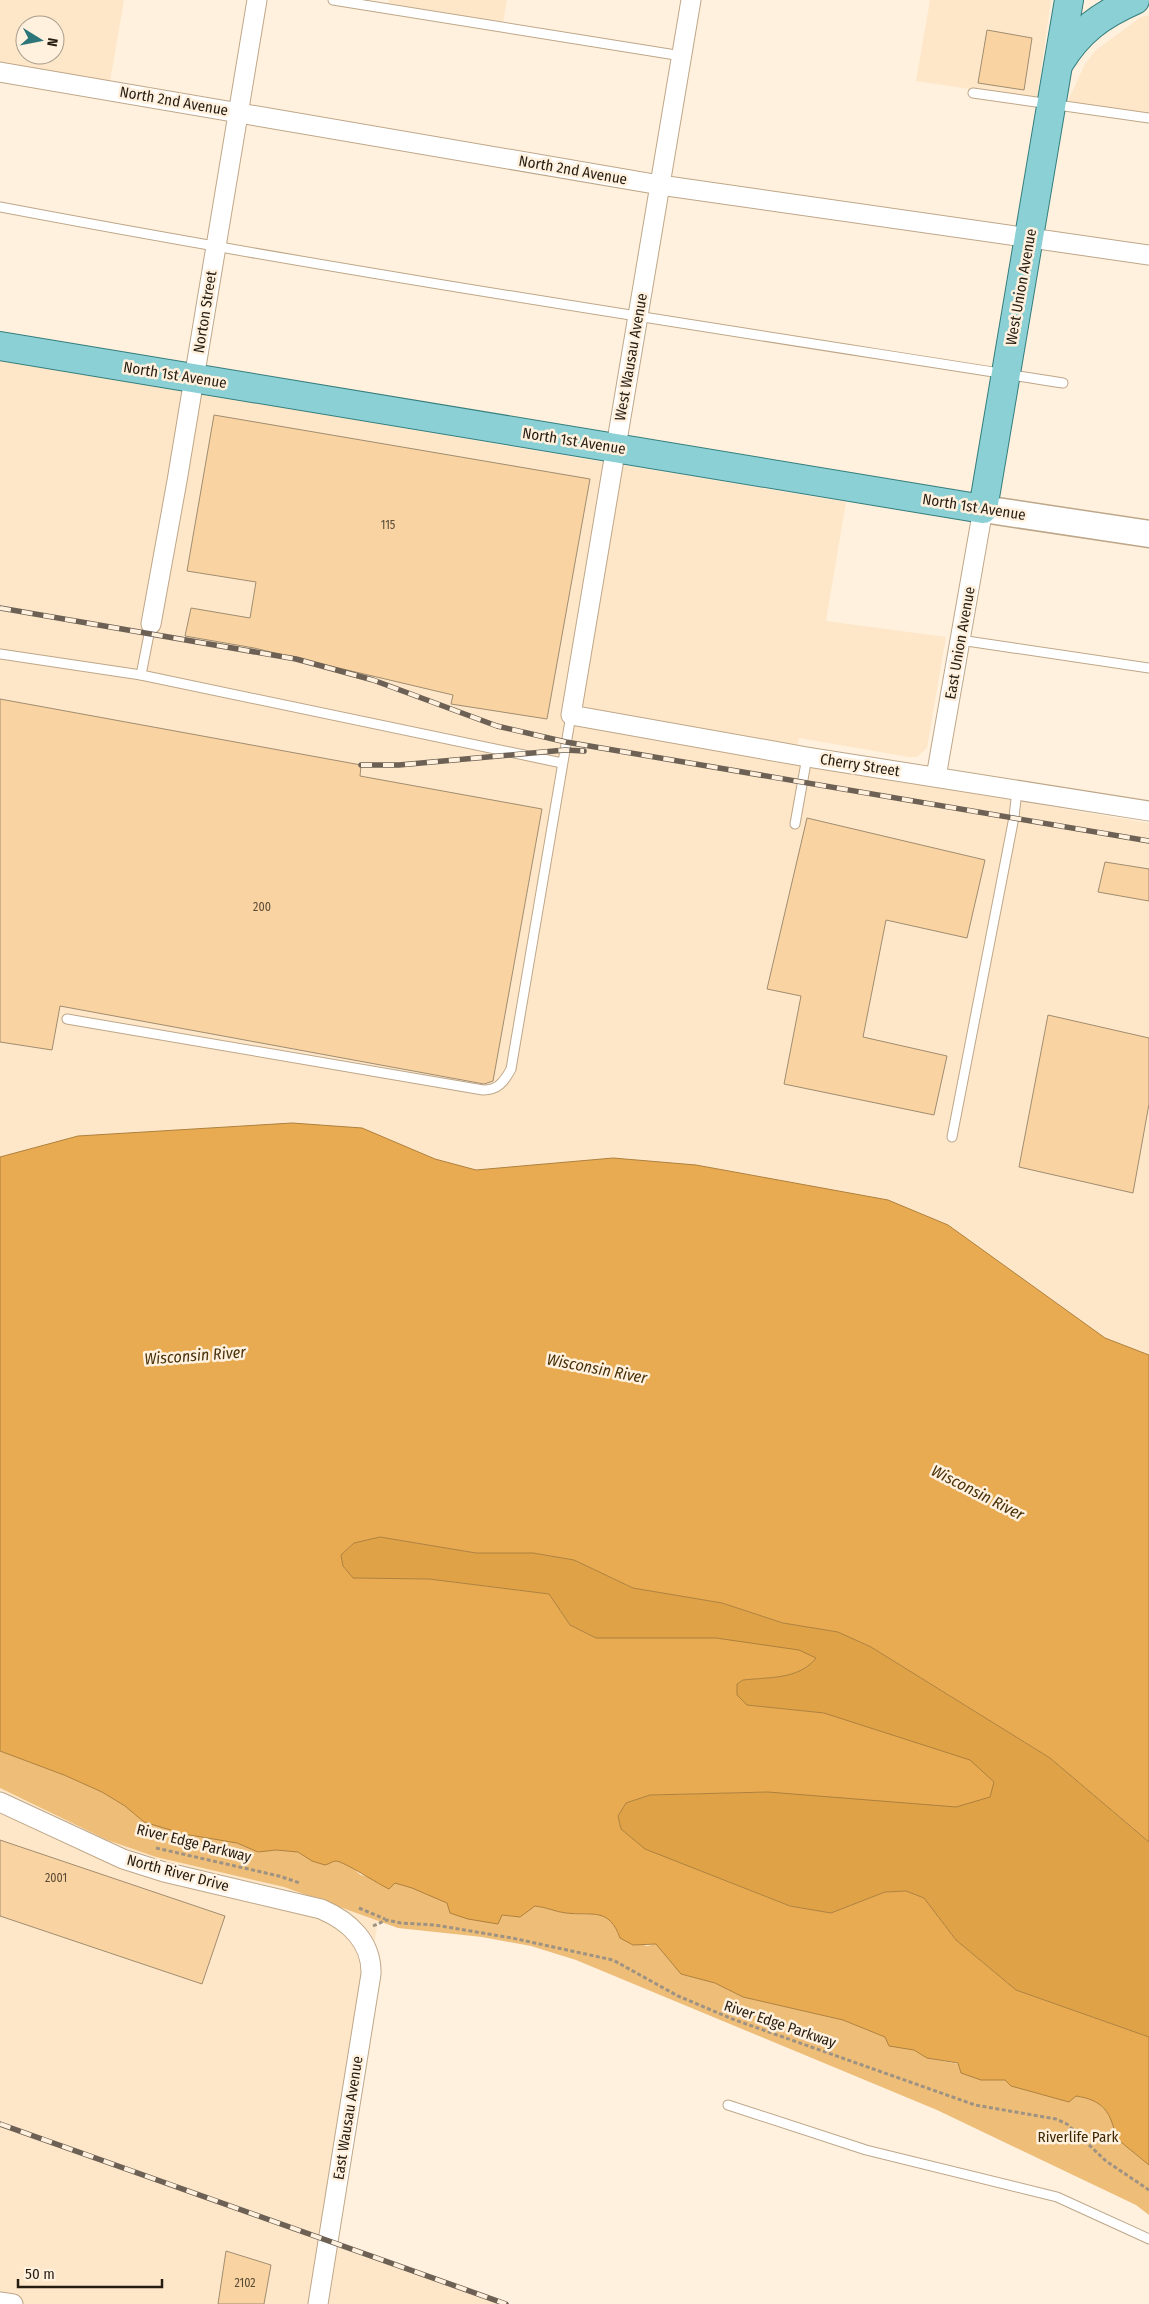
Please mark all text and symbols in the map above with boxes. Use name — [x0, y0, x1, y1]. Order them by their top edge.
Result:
north arrow — [15, 15, 65, 65]
text: N — [43, 37, 61, 48]
street label: North 2nd Avenue — [118, 83, 230, 119]
street label: North 2nd Avenue — [517, 152, 629, 188]
street label: West Union Avenue — [1002, 227, 1040, 347]
street label: Norton Street — [190, 269, 220, 354]
street label: West Wausau Avenue — [611, 292, 651, 422]
street label: North 1st Avenue — [122, 358, 228, 392]
street label: North 1st Avenue — [521, 424, 627, 458]
street label: North 1st Avenue — [921, 490, 1027, 524]
house number: 115 — [381, 518, 396, 532]
street label: East Union Avenue — [941, 585, 979, 701]
street label: Cherry Street — [819, 750, 901, 780]
house number: 200 — [253, 900, 271, 914]
water label: Wisconsin River — [144, 1342, 247, 1369]
water label: Wisconsin River — [545, 1349, 649, 1388]
water label: Wisconsin River — [928, 1461, 1028, 1524]
street label: River Edge Parkway — [135, 1820, 253, 1866]
street label: North River Drive — [125, 1851, 231, 1895]
house number: 2001 — [45, 1871, 67, 1885]
street label: River Edge Parkway — [722, 1996, 839, 2052]
street label: East Wausau Avenue — [329, 2055, 367, 2181]
park label: Riverlife Park — [1038, 2128, 1118, 2146]
scale bar — [18, 2256, 161, 2288]
text: 50 m — [25, 2265, 55, 2283]
house number: 2102 — [234, 2276, 256, 2290]

